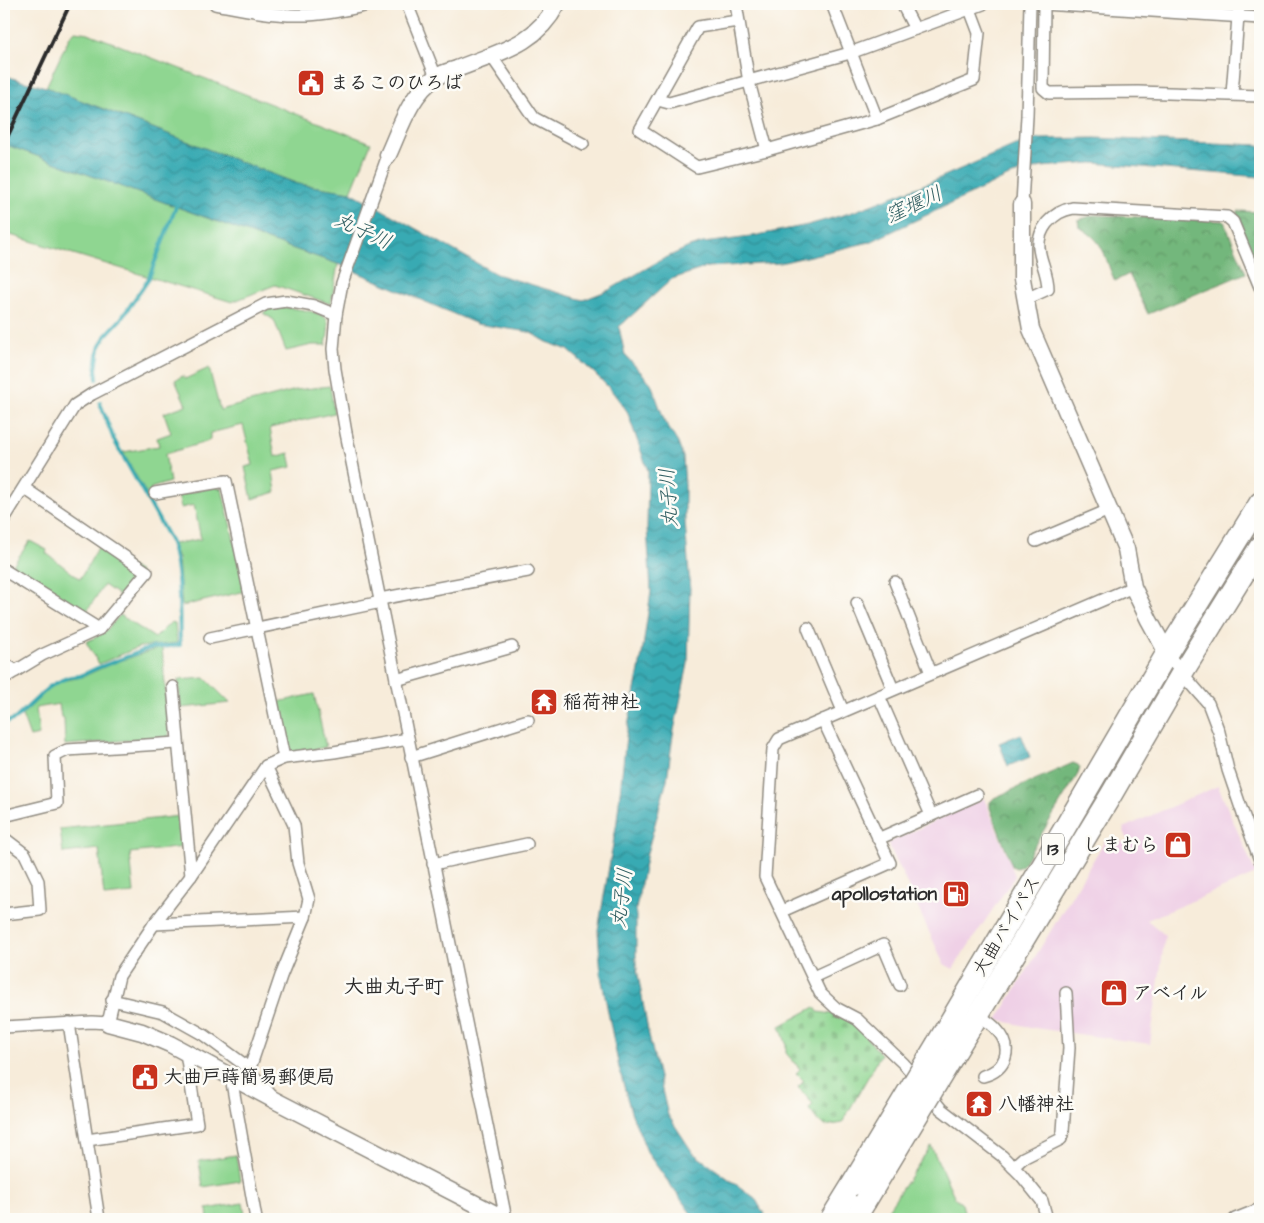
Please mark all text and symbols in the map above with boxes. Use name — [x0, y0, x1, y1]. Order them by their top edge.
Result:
public building icon: まるこのひろば — [296, 68, 326, 98]
place label: まるこのひろば — [330, 70, 463, 97]
water label: 窪堰川 — [881, 180, 947, 230]
water label: 丸子川 — [330, 206, 396, 256]
water label: 丸子川 — [653, 467, 685, 529]
temple icon: 稲荷神社 — [529, 687, 559, 717]
place label: 稲荷神社 — [563, 689, 639, 716]
shop icon: しまむら — [1163, 830, 1193, 860]
place label: しまむら — [1083, 832, 1159, 859]
road number: 13 — [1042, 834, 1064, 864]
water label: 丸子川 — [604, 867, 640, 929]
street label: 大曲バイパス — [966, 870, 1048, 982]
fuel station icon: apollostation — [941, 879, 971, 909]
place label: apollostation — [831, 881, 937, 908]
district label: 大曲丸子町 — [344, 973, 444, 1001]
shop icon: アベイル — [1099, 978, 1129, 1008]
place label: アベイル — [1133, 980, 1208, 1007]
public building icon: 大曲戸蒔簡易郵便局 — [130, 1062, 160, 1092]
place label: 大曲戸蒔簡易郵便局 — [164, 1064, 335, 1091]
temple icon: 八幡神社 — [964, 1089, 994, 1119]
place label: 八幡神社 — [998, 1091, 1074, 1118]

